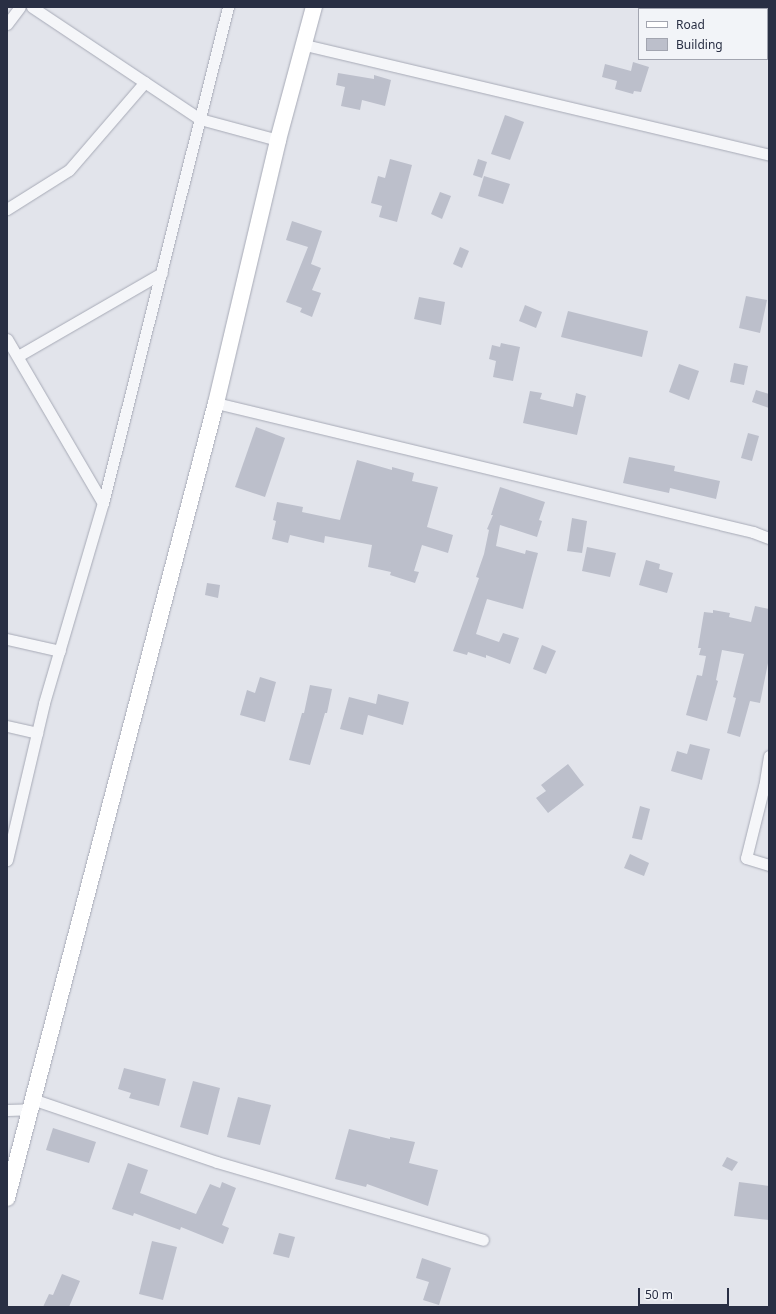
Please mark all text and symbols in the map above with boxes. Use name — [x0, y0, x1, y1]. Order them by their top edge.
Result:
legend — [638, 8, 768, 60]
text: Road — [676, 16, 705, 33]
text: Building — [676, 36, 723, 53]
scale bar — [640, 1280, 731, 1306]
text: 50 m — [645, 1286, 673, 1303]

